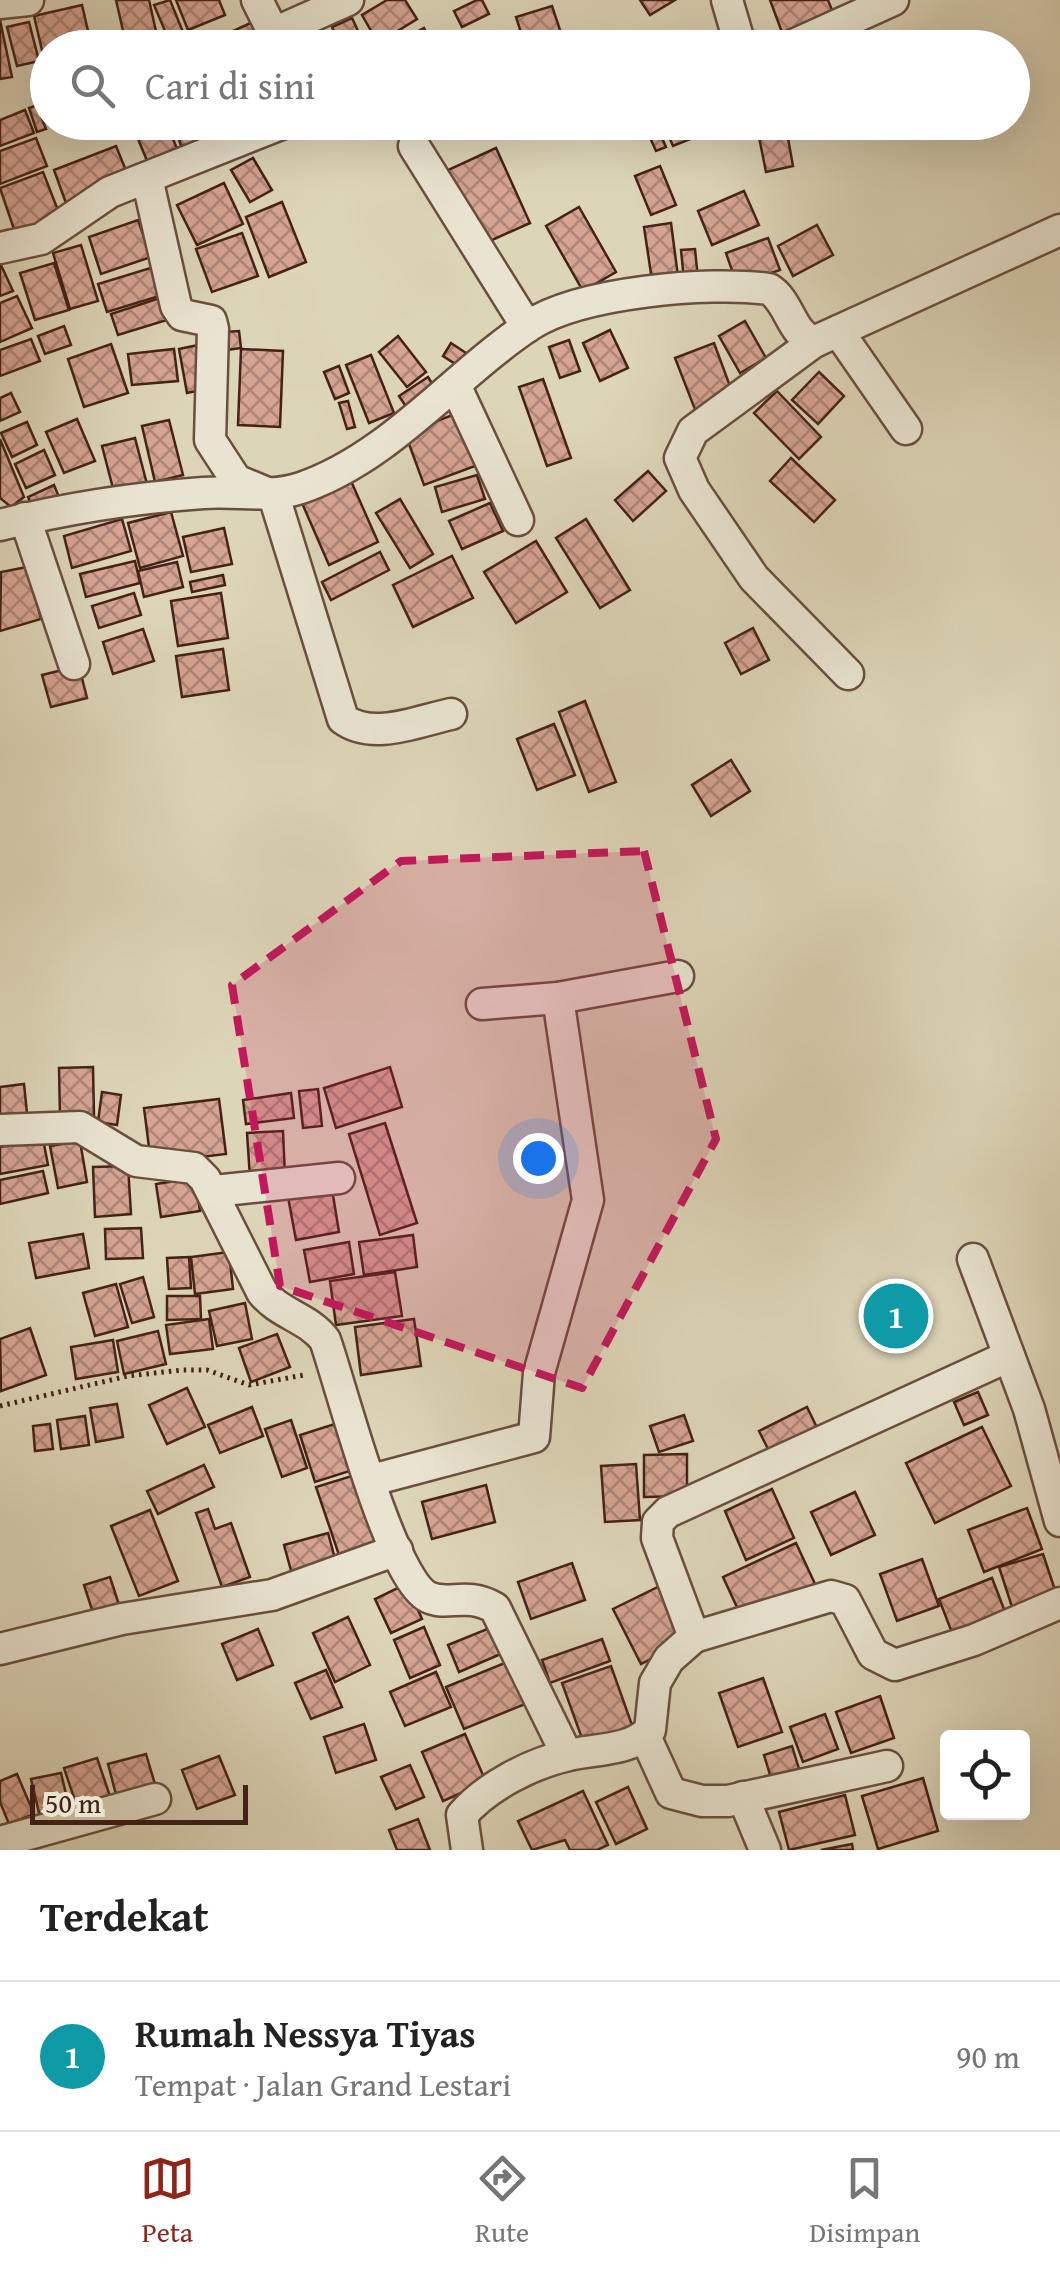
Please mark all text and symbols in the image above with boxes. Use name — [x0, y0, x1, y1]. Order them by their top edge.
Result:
search box — [30, 30, 1030, 140]
text: Cari di sini — [145, 57, 315, 113]
icon: search — [65, 58, 120, 113]
your location — [513, 1133, 564, 1184]
pin: 1 — [864, 1278, 928, 1354]
map controls — [940, 1730, 1030, 1820]
button: locate — [940, 1730, 1030, 1820]
scale bar — [30, 1780, 248, 1824]
text: 50 m — [45, 1782, 101, 1823]
text: Terdekat — [40, 1885, 209, 1946]
text: Rumah Nessya Tiyas — [135, 2005, 476, 2061]
text: 1 — [64, 2033, 81, 2080]
text: 90 m — [956, 2033, 1020, 2080]
text: Tempat · Jalan Grand Lestari — [135, 2061, 511, 2108]
tab: Peta — [140, 2151, 195, 2252]
tab: Rute — [475, 2151, 530, 2252]
tab: Disimpan — [809, 2151, 920, 2252]

